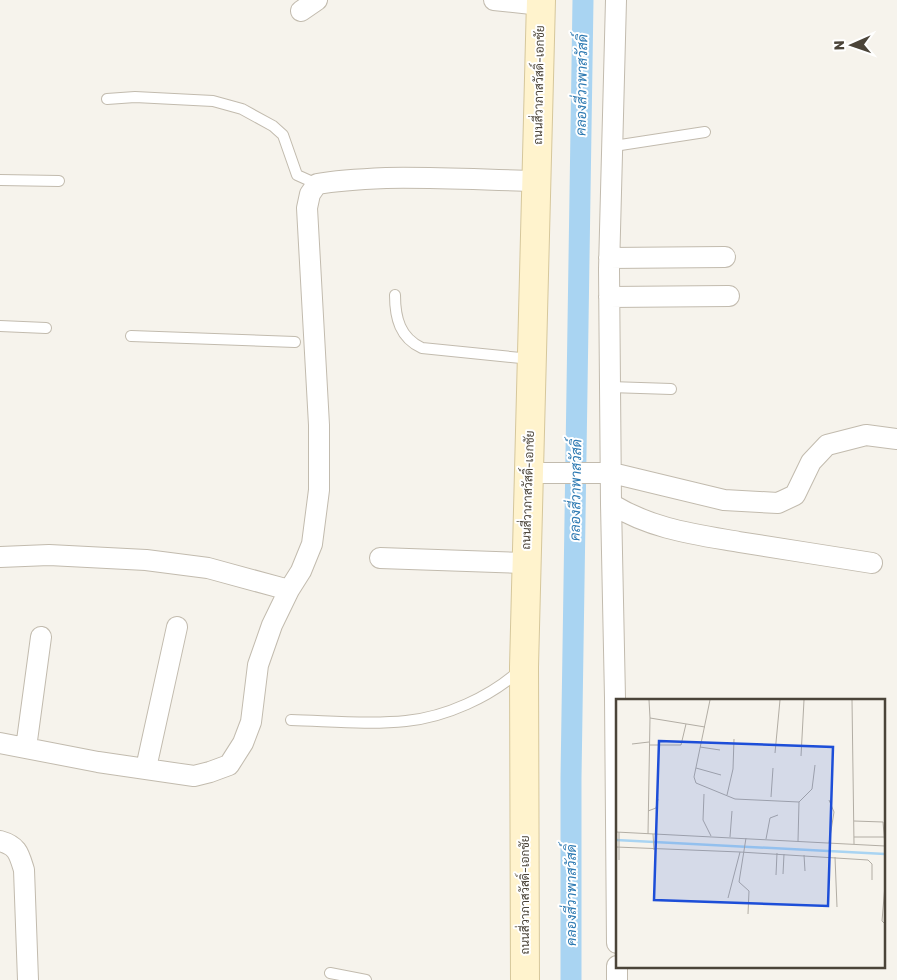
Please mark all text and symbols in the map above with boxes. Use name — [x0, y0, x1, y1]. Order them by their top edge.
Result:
north arrow — [827, 20, 877, 70]
street label: ถนนสี่วาภาสวัสดิ์-เอกชัย — [527, 25, 547, 145]
water label: คลองสี่วาพาสวัสดิ์ — [568, 31, 591, 136]
text: N — [831, 40, 848, 51]
street label: ถนนสี่วาภาสวัสดิ์-เอกชัย — [514, 430, 537, 550]
water label: คลองสี่วาพาสวัสดิ์ — [562, 436, 585, 541]
inset map — [616, 699, 884, 968]
street label: ถนนสี่วาภาสวัสดิ์-เอกชัย — [514, 835, 532, 955]
water label: คลองสี่วาพาสวัสดิ์ — [558, 841, 580, 946]

